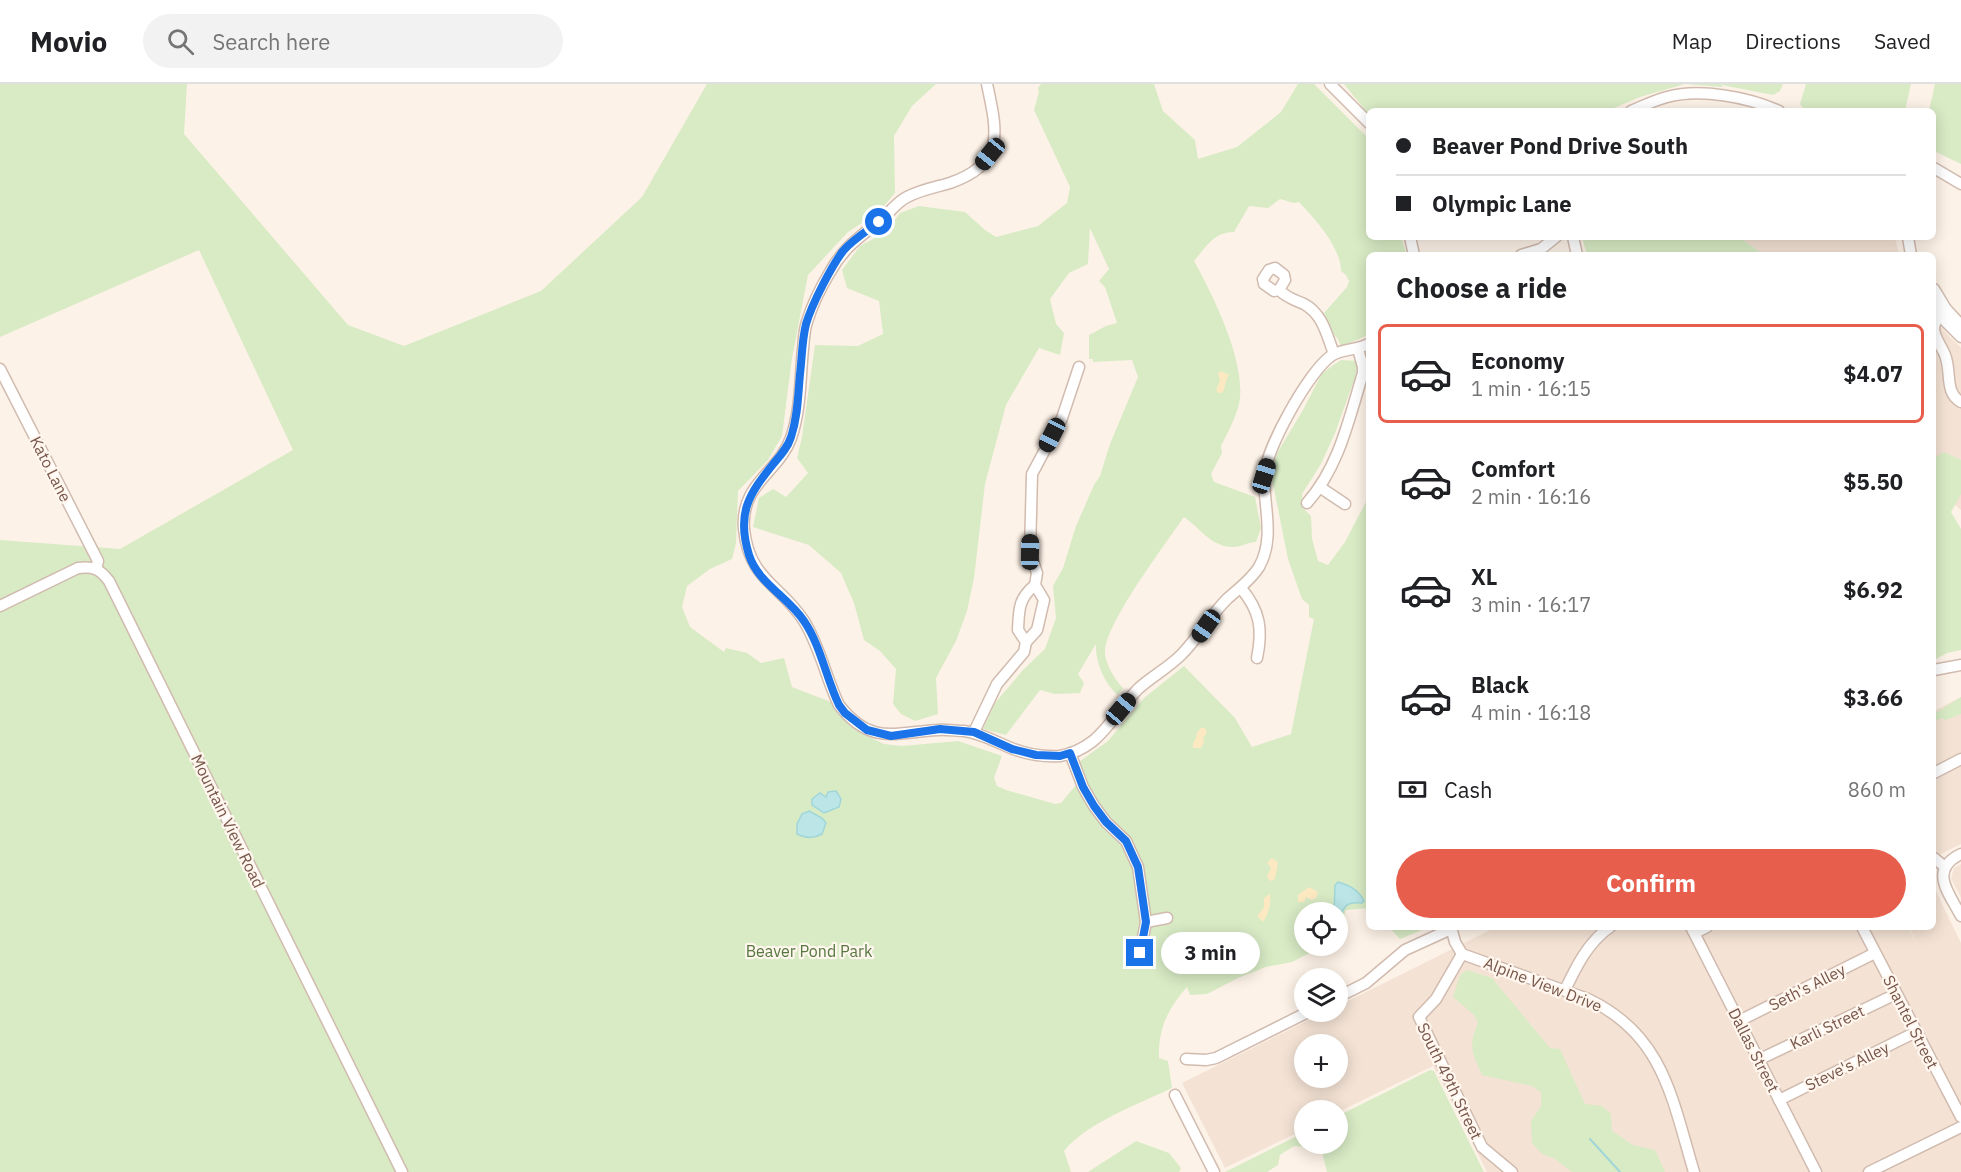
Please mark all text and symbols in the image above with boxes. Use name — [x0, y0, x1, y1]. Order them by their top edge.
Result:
search box — [143, 14, 563, 68]
text: Movio — [30, 23, 107, 60]
icon: search — [164, 25, 197, 58]
text: Search here — [212, 27, 330, 56]
text: Map — [1672, 27, 1712, 55]
text: Directions — [1745, 27, 1841, 55]
text: Saved — [1874, 27, 1931, 55]
text: Beaver Pond Drive South — [1432, 131, 1688, 160]
car — [972, 134, 1008, 174]
text: Olympic Lane — [1432, 189, 1572, 218]
route start — [865, 208, 892, 235]
text: Choose a ride — [1396, 270, 1567, 305]
text: Economy — [1471, 346, 1565, 375]
icon: car — [1399, 347, 1453, 401]
text: $4.07 — [1843, 359, 1903, 388]
text: 1 min · 16:15 — [1471, 375, 1591, 402]
car — [1036, 415, 1068, 455]
street label: Kato Lane — [26, 433, 76, 505]
text: Comfort — [1471, 454, 1555, 483]
icon: car — [1399, 455, 1453, 509]
car — [1250, 456, 1278, 496]
text: $5.50 — [1843, 467, 1903, 496]
text: 2 min · 16:16 — [1471, 483, 1591, 510]
car — [1021, 534, 1039, 570]
text: XL — [1471, 562, 1497, 591]
icon: car — [1399, 563, 1453, 617]
text: $6.92 — [1843, 575, 1903, 604]
text: 3 min · 16:17 — [1471, 591, 1591, 618]
car — [1188, 606, 1224, 646]
text: Black — [1471, 670, 1529, 699]
icon: car — [1399, 671, 1453, 725]
text: $3.66 — [1843, 683, 1903, 712]
car — [1103, 689, 1139, 729]
text: 4 min · 16:18 — [1471, 699, 1591, 726]
street label: Mountain View Road — [187, 751, 269, 891]
icon: cash — [1396, 773, 1429, 806]
text: Cash — [1444, 775, 1493, 804]
text: 860 m — [1848, 776, 1906, 803]
button: Confirm — [1396, 849, 1906, 918]
map controls — [1294, 902, 1348, 1154]
button: locate — [1294, 902, 1348, 956]
callout: 3 min — [1161, 932, 1260, 974]
route end — [1126, 939, 1153, 966]
text: 3 min — [1184, 939, 1237, 966]
park label: Beaver Pond Park — [746, 941, 873, 961]
street label: Alpine View Drive — [1481, 952, 1605, 1016]
street label: Seth's Alley — [1765, 959, 1849, 1015]
button: layers — [1294, 968, 1348, 1022]
street label: Shantel Street — [1879, 972, 1943, 1072]
street label: Karli Street — [1787, 1000, 1867, 1054]
street label: Dallas Street — [1724, 1005, 1784, 1095]
street label: South 49th Street — [1413, 1019, 1487, 1143]
button: + — [1294, 1034, 1348, 1088]
street label: Steve's Alley — [1802, 1037, 1892, 1095]
button: − — [1294, 1100, 1348, 1154]

